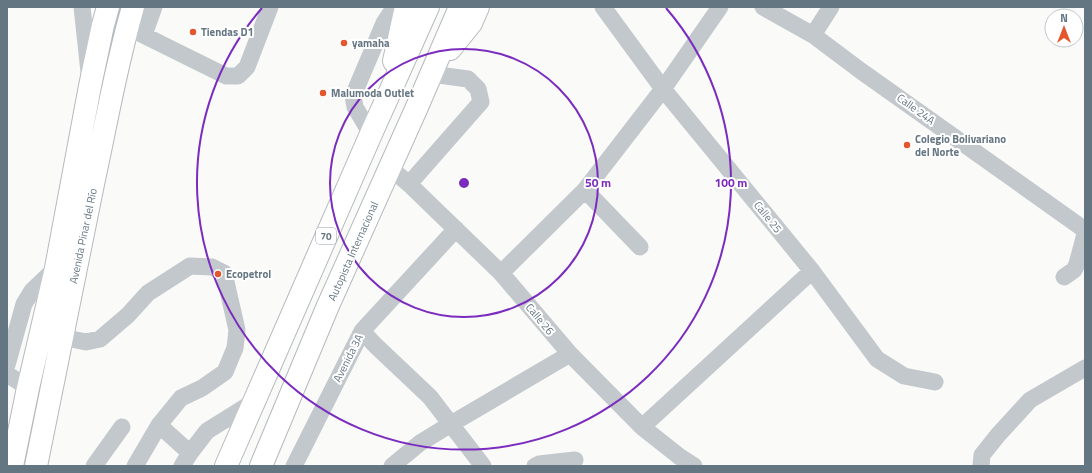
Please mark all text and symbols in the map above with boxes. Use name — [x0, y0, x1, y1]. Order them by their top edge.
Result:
north arrow — [1044, 8, 1084, 48]
text: N — [1060, 10, 1068, 26]
place label: Tiendas D1 — [201, 24, 254, 40]
marker: Tiendas D1 — [188, 27, 198, 37]
place label: yamaha — [352, 35, 390, 51]
marker: yamaha — [339, 38, 349, 48]
place label: Malumoda Outlet — [331, 85, 414, 101]
marker: Malumoda Outlet — [318, 88, 328, 98]
street label: Calle 24A — [894, 90, 939, 128]
place label: Colegio Bolivariano del Norte — [915, 131, 1006, 160]
marker: Colegio Bolivariano del Norte — [902, 140, 912, 150]
text: 50 m — [585, 173, 611, 192]
text: 100 m — [715, 173, 747, 192]
centre of rings — [457, 176, 471, 190]
street label: Avenida Pinar del Río — [65, 187, 101, 285]
street label: Calle 25 — [750, 198, 786, 236]
street label: Autopista Internacional — [324, 199, 382, 303]
road number: 70 — [316, 228, 336, 244]
place label: Ecopetrol — [226, 266, 271, 282]
marker: Ecopetrol — [213, 269, 223, 279]
street label: Calle 26 — [522, 300, 558, 338]
street label: Avenida 3A — [329, 331, 367, 385]

